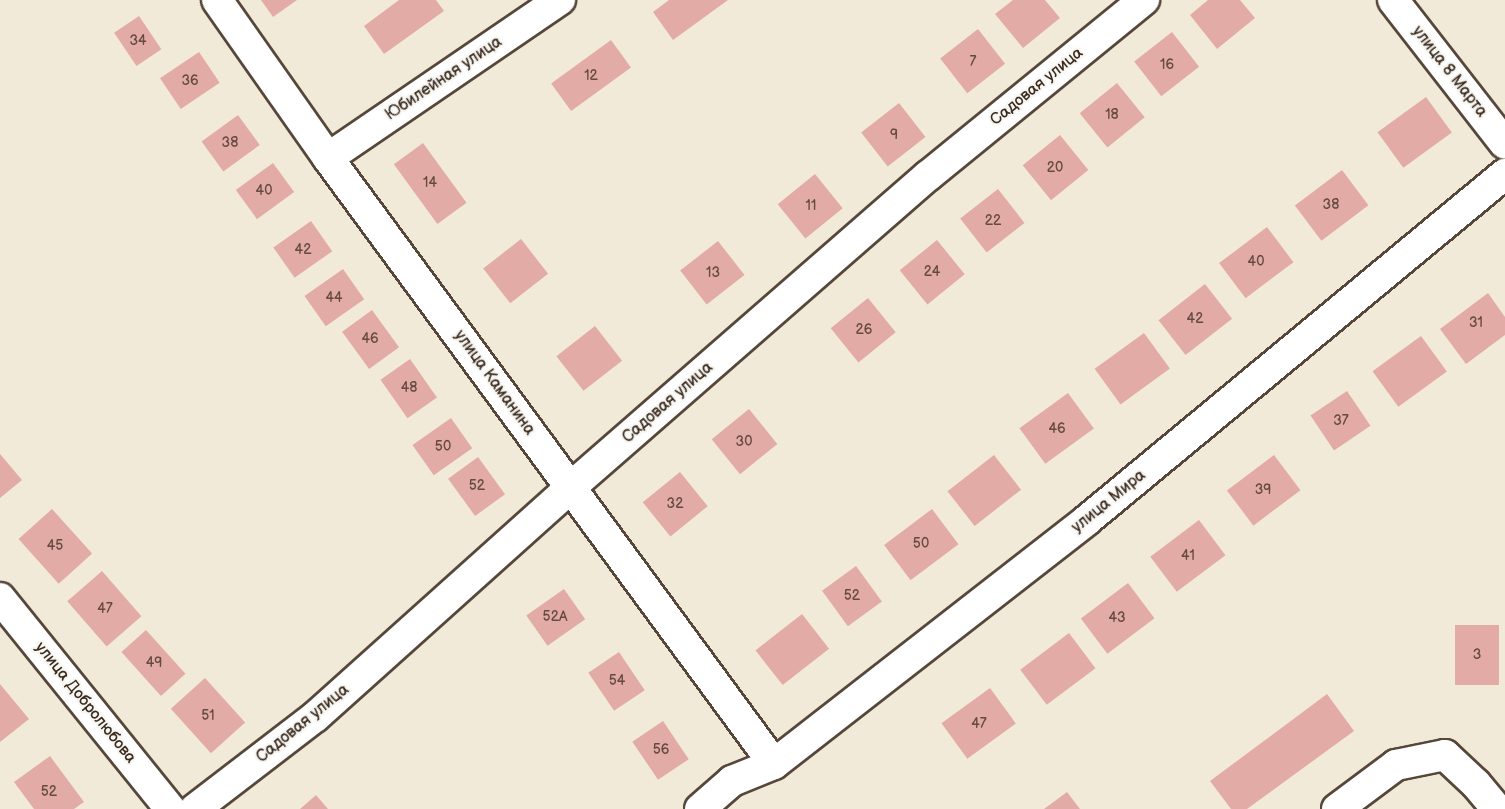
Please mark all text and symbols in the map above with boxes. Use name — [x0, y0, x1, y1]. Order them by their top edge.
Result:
street label: улица 8 Марта — [1407, 23, 1491, 121]
house number: 34 — [129, 33, 147, 49]
street label: Юбилейная улица — [382, 33, 506, 125]
street label: Садовая улица — [987, 44, 1087, 130]
house number: 7 — [970, 54, 976, 70]
house number: 16 — [1160, 57, 1174, 73]
house number: 12 — [584, 68, 598, 84]
house number: 36 — [181, 73, 199, 89]
house number: 18 — [1105, 107, 1119, 123]
house number: 9 — [890, 127, 898, 143]
house number: 38 — [222, 135, 238, 151]
house number: 20 — [1047, 160, 1063, 176]
house number: 14 — [423, 175, 437, 191]
house number: 40 — [256, 183, 272, 199]
house number: 38 — [1323, 197, 1339, 213]
house number: 11 — [806, 198, 816, 214]
house number: 22 — [985, 213, 1001, 229]
house number: 42 — [295, 242, 311, 258]
house number: 40 — [1248, 254, 1264, 270]
house number: 24 — [924, 264, 940, 280]
house number: 13 — [706, 265, 720, 281]
house number: 44 — [325, 290, 343, 306]
house number: 42 — [1187, 311, 1203, 327]
house number: 31 — [1469, 315, 1483, 331]
house number: 26 — [856, 322, 872, 338]
street label: улица Каманина — [450, 327, 538, 439]
house number: 46 — [361, 331, 379, 347]
street label: Садовая улица — [619, 358, 717, 448]
house number: 48 — [401, 380, 417, 396]
house number: 37 — [1333, 413, 1349, 429]
house number: 46 — [1048, 421, 1066, 437]
house number: 30 — [736, 434, 752, 450]
house number: 50 — [435, 439, 451, 455]
street label: улица Мира — [1068, 466, 1150, 538]
house number: 52 — [469, 478, 485, 494]
house number: 39 — [1255, 482, 1271, 498]
house number: 32 — [667, 496, 683, 512]
house number: 50 — [913, 536, 929, 552]
house number: 45 — [47, 538, 63, 554]
house number: 41 — [1181, 548, 1195, 564]
house number: 52 — [844, 588, 860, 604]
house number: 47 — [97, 601, 113, 617]
house number: 52А — [543, 609, 567, 625]
house number: 43 — [1108, 610, 1126, 626]
street label: улица Добролюбова — [30, 639, 140, 767]
house number: 3 — [1473, 647, 1481, 663]
house number: 49 — [146, 655, 162, 671]
house number: 54 — [609, 673, 625, 689]
street label: Садовая улица — [253, 681, 353, 767]
house number: 51 — [201, 708, 215, 724]
house number: 47 — [971, 716, 987, 732]
house number: 56 — [653, 742, 669, 758]
house number: 52 — [41, 784, 57, 800]

